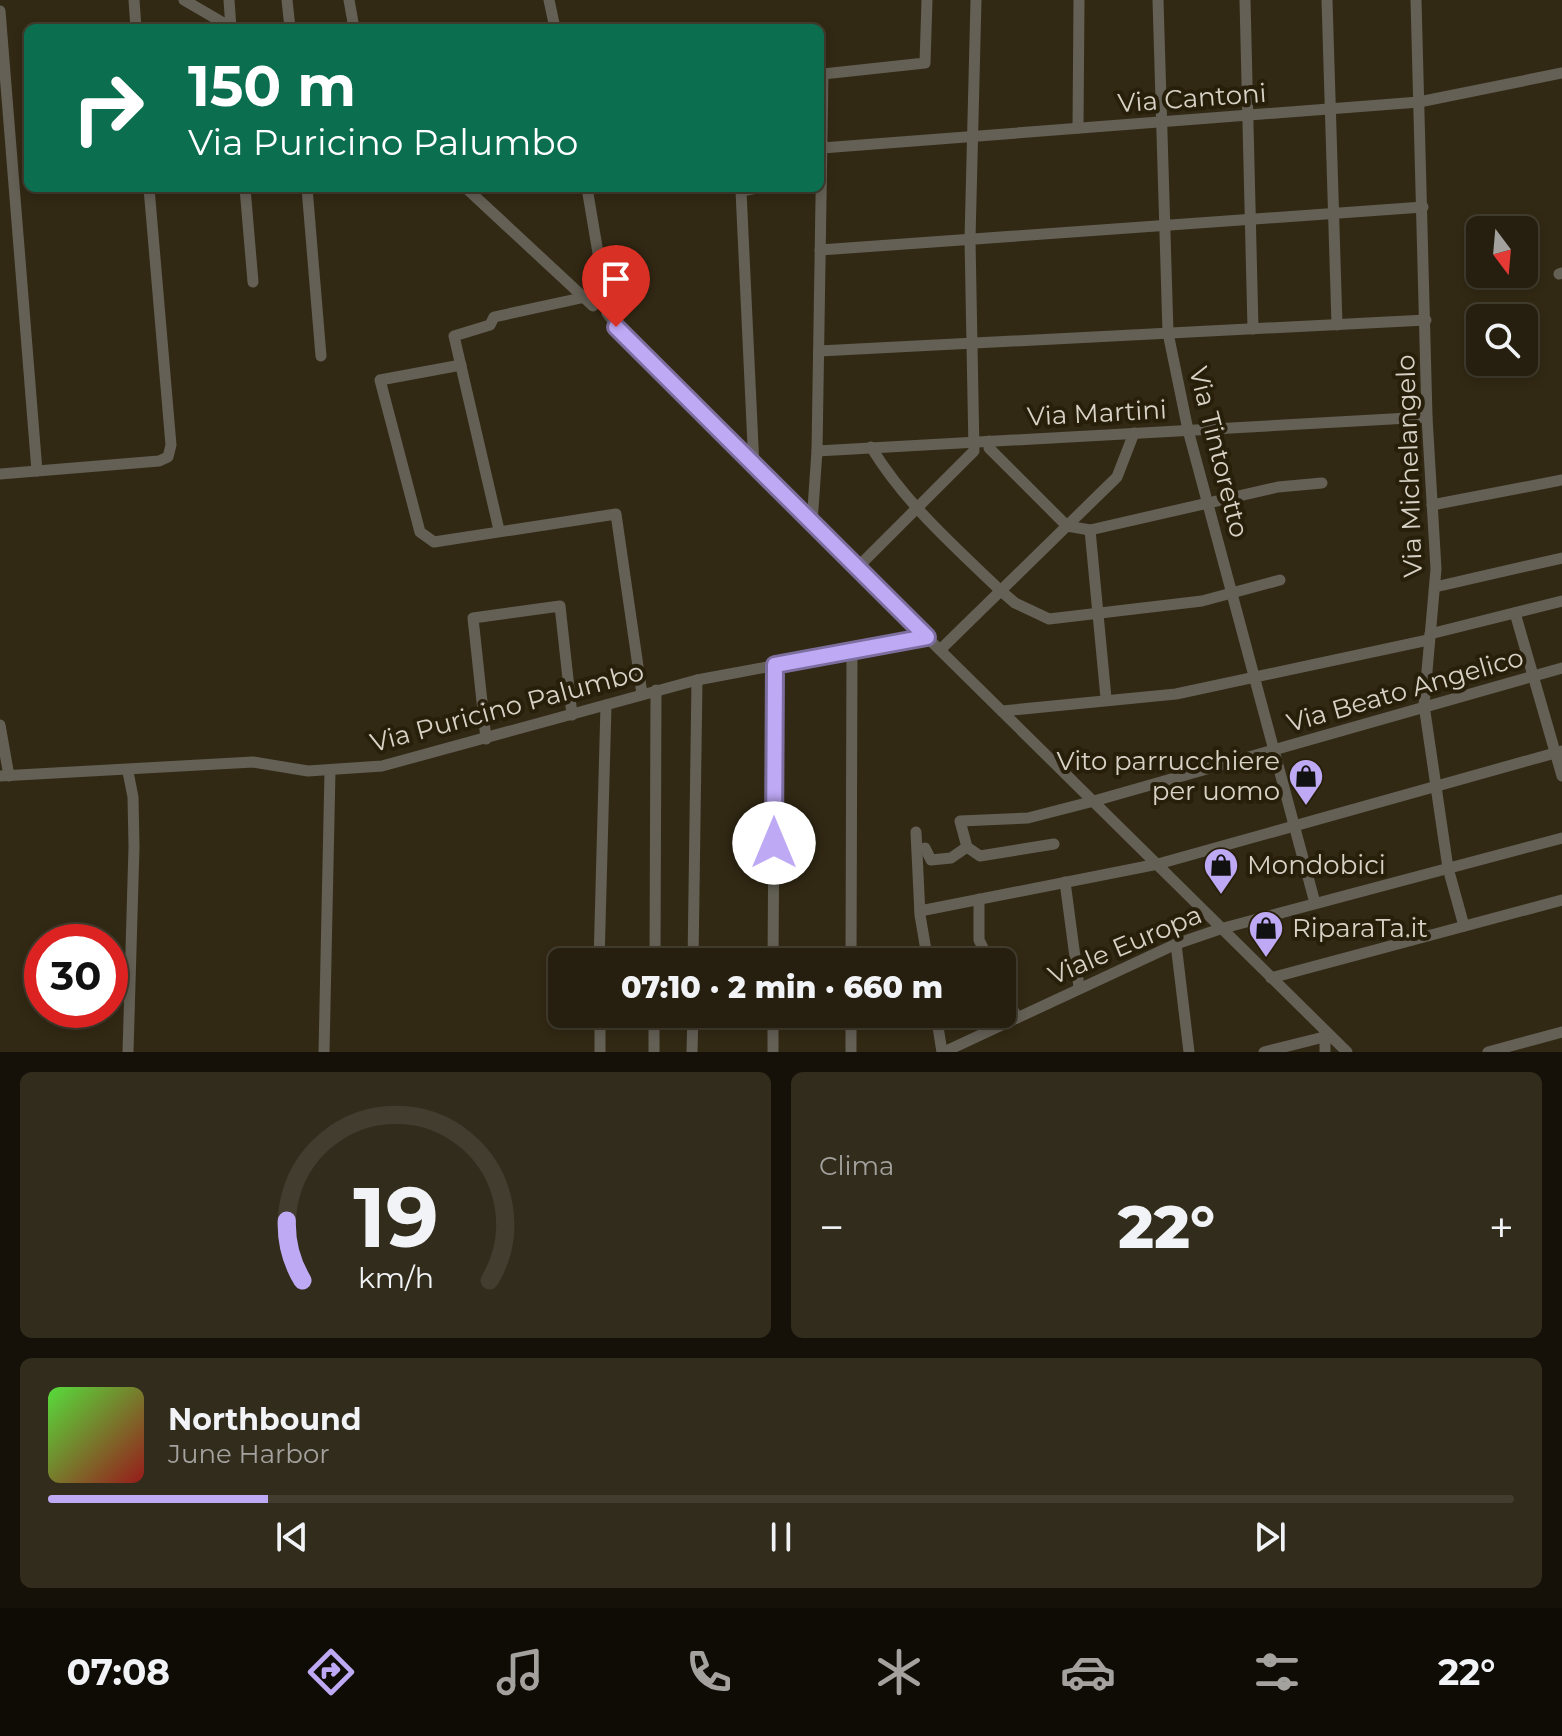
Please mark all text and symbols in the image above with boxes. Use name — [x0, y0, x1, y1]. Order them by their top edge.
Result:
text: 150 m — [188, 52, 356, 120]
icon: right — [56, 56, 160, 160]
street label: Via Cantoni — [1117, 77, 1267, 119]
text: Via Puricino Palumbo — [188, 120, 578, 164]
north arrow — [1466, 216, 1538, 288]
map controls — [1466, 216, 1538, 376]
pin — [582, 245, 650, 327]
icon: arrive — [594, 257, 638, 301]
button: search — [1466, 304, 1538, 376]
street label: Via Michelangelo — [1389, 354, 1429, 578]
street label: Via Tintoretto — [1182, 363, 1256, 541]
street label: Via Martini — [1026, 393, 1168, 433]
street label: Via Beato Angelico — [1283, 641, 1527, 739]
street label: Via Puricino Palumbo — [367, 655, 647, 759]
place label: Vito parrucchiere per uomo — [1056, 745, 1280, 807]
shop icon: Vito parrucchiere per uomo — [1287, 757, 1325, 807]
position arrow — [732, 801, 816, 885]
shop icon: Mondobici — [1202, 846, 1240, 896]
place label: Mondobici — [1247, 849, 1386, 881]
street label: Viale Europa — [1044, 898, 1206, 992]
shop icon: RiparaTa.it — [1247, 909, 1285, 959]
place label: RiparaTa.it — [1292, 912, 1428, 944]
speed limit sign: 30 — [24, 924, 128, 1028]
text: 07:10 · 2 min · 660 m — [621, 969, 943, 1006]
text: Clima — [819, 1150, 894, 1182]
text: 19 — [353, 1166, 438, 1268]
text: 22° — [1118, 1190, 1215, 1263]
text: − — [819, 1200, 844, 1254]
text: + — [1489, 1200, 1514, 1254]
text: km/h — [357, 1260, 434, 1295]
text: Northbound — [168, 1401, 362, 1438]
text: June Harbor — [168, 1438, 330, 1470]
icon: previous — [270, 1515, 314, 1559]
icon: pause — [759, 1515, 803, 1559]
icon: next — [1248, 1515, 1292, 1559]
icon: directions — [303, 1644, 359, 1700]
icon: music — [492, 1644, 548, 1700]
icon: phone — [681, 1644, 737, 1700]
icon: climate — [871, 1644, 927, 1700]
icon: car — [1060, 1644, 1116, 1700]
icon: filters — [1249, 1644, 1305, 1700]
text: 07:08 — [67, 1650, 170, 1694]
text: 22° — [1438, 1650, 1495, 1694]

